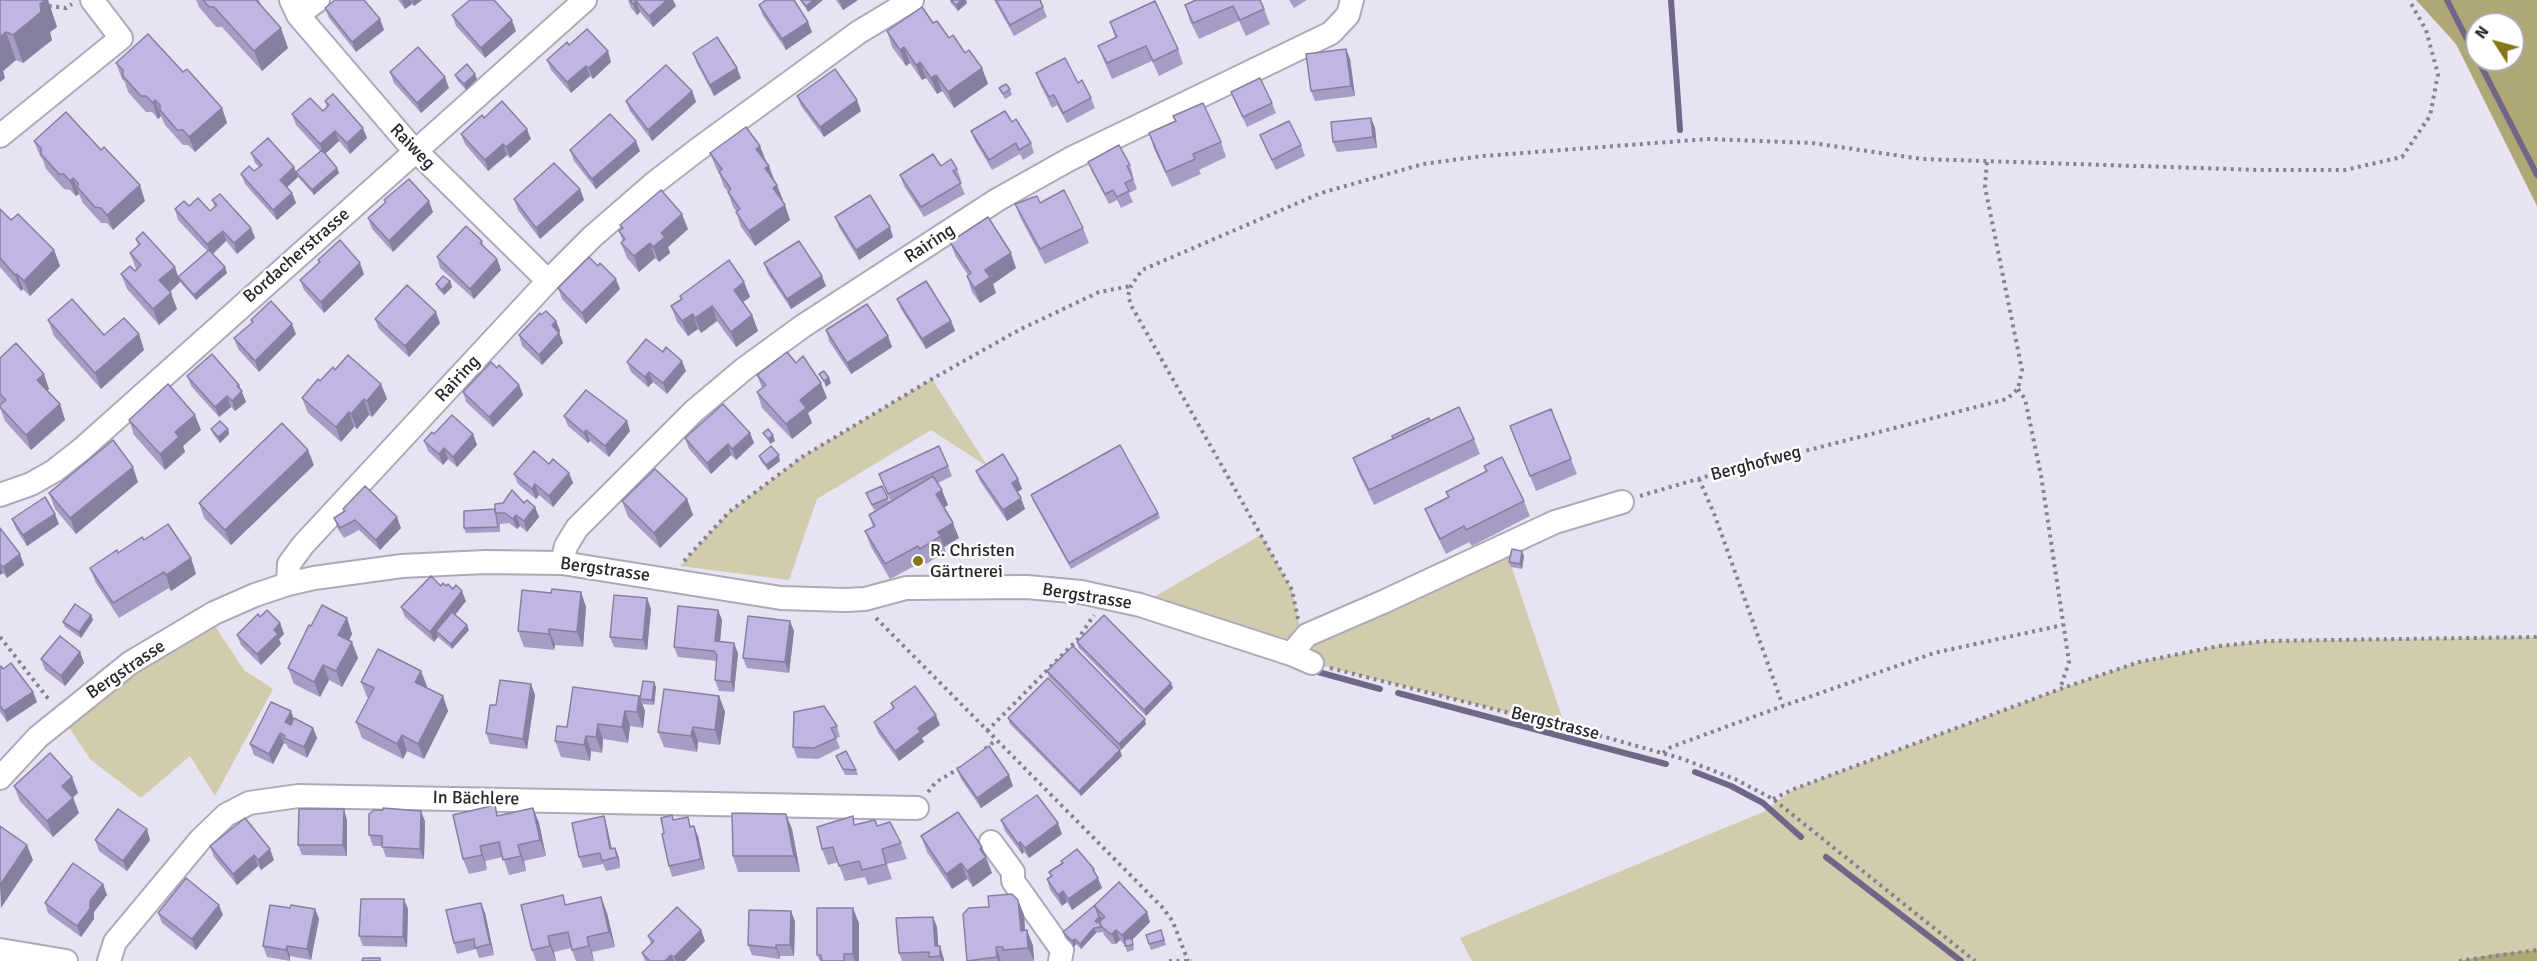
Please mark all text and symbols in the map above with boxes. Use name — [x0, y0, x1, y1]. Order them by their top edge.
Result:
north arrow — [2465, 12, 2525, 72]
text: N — [2471, 22, 2493, 43]
street label: Raiweg — [385, 119, 439, 175]
street label: Bordacherstrasse — [239, 204, 355, 308]
street label: Rairing — [901, 220, 959, 268]
street label: Rairing — [431, 351, 485, 407]
street label: Berghofweg — [1708, 442, 1804, 486]
place label: R. Christen Gärtnerei — [930, 540, 1015, 582]
street label: Bergstrasse — [559, 553, 651, 587]
marker: R. Christen Gärtnerei — [911, 554, 925, 568]
street label: Bergstrasse — [1041, 579, 1133, 615]
street label: Bergstrasse — [82, 636, 170, 704]
street label: Bergstrasse — [1509, 703, 1601, 745]
street label: In Bächlere — [432, 787, 520, 811]

